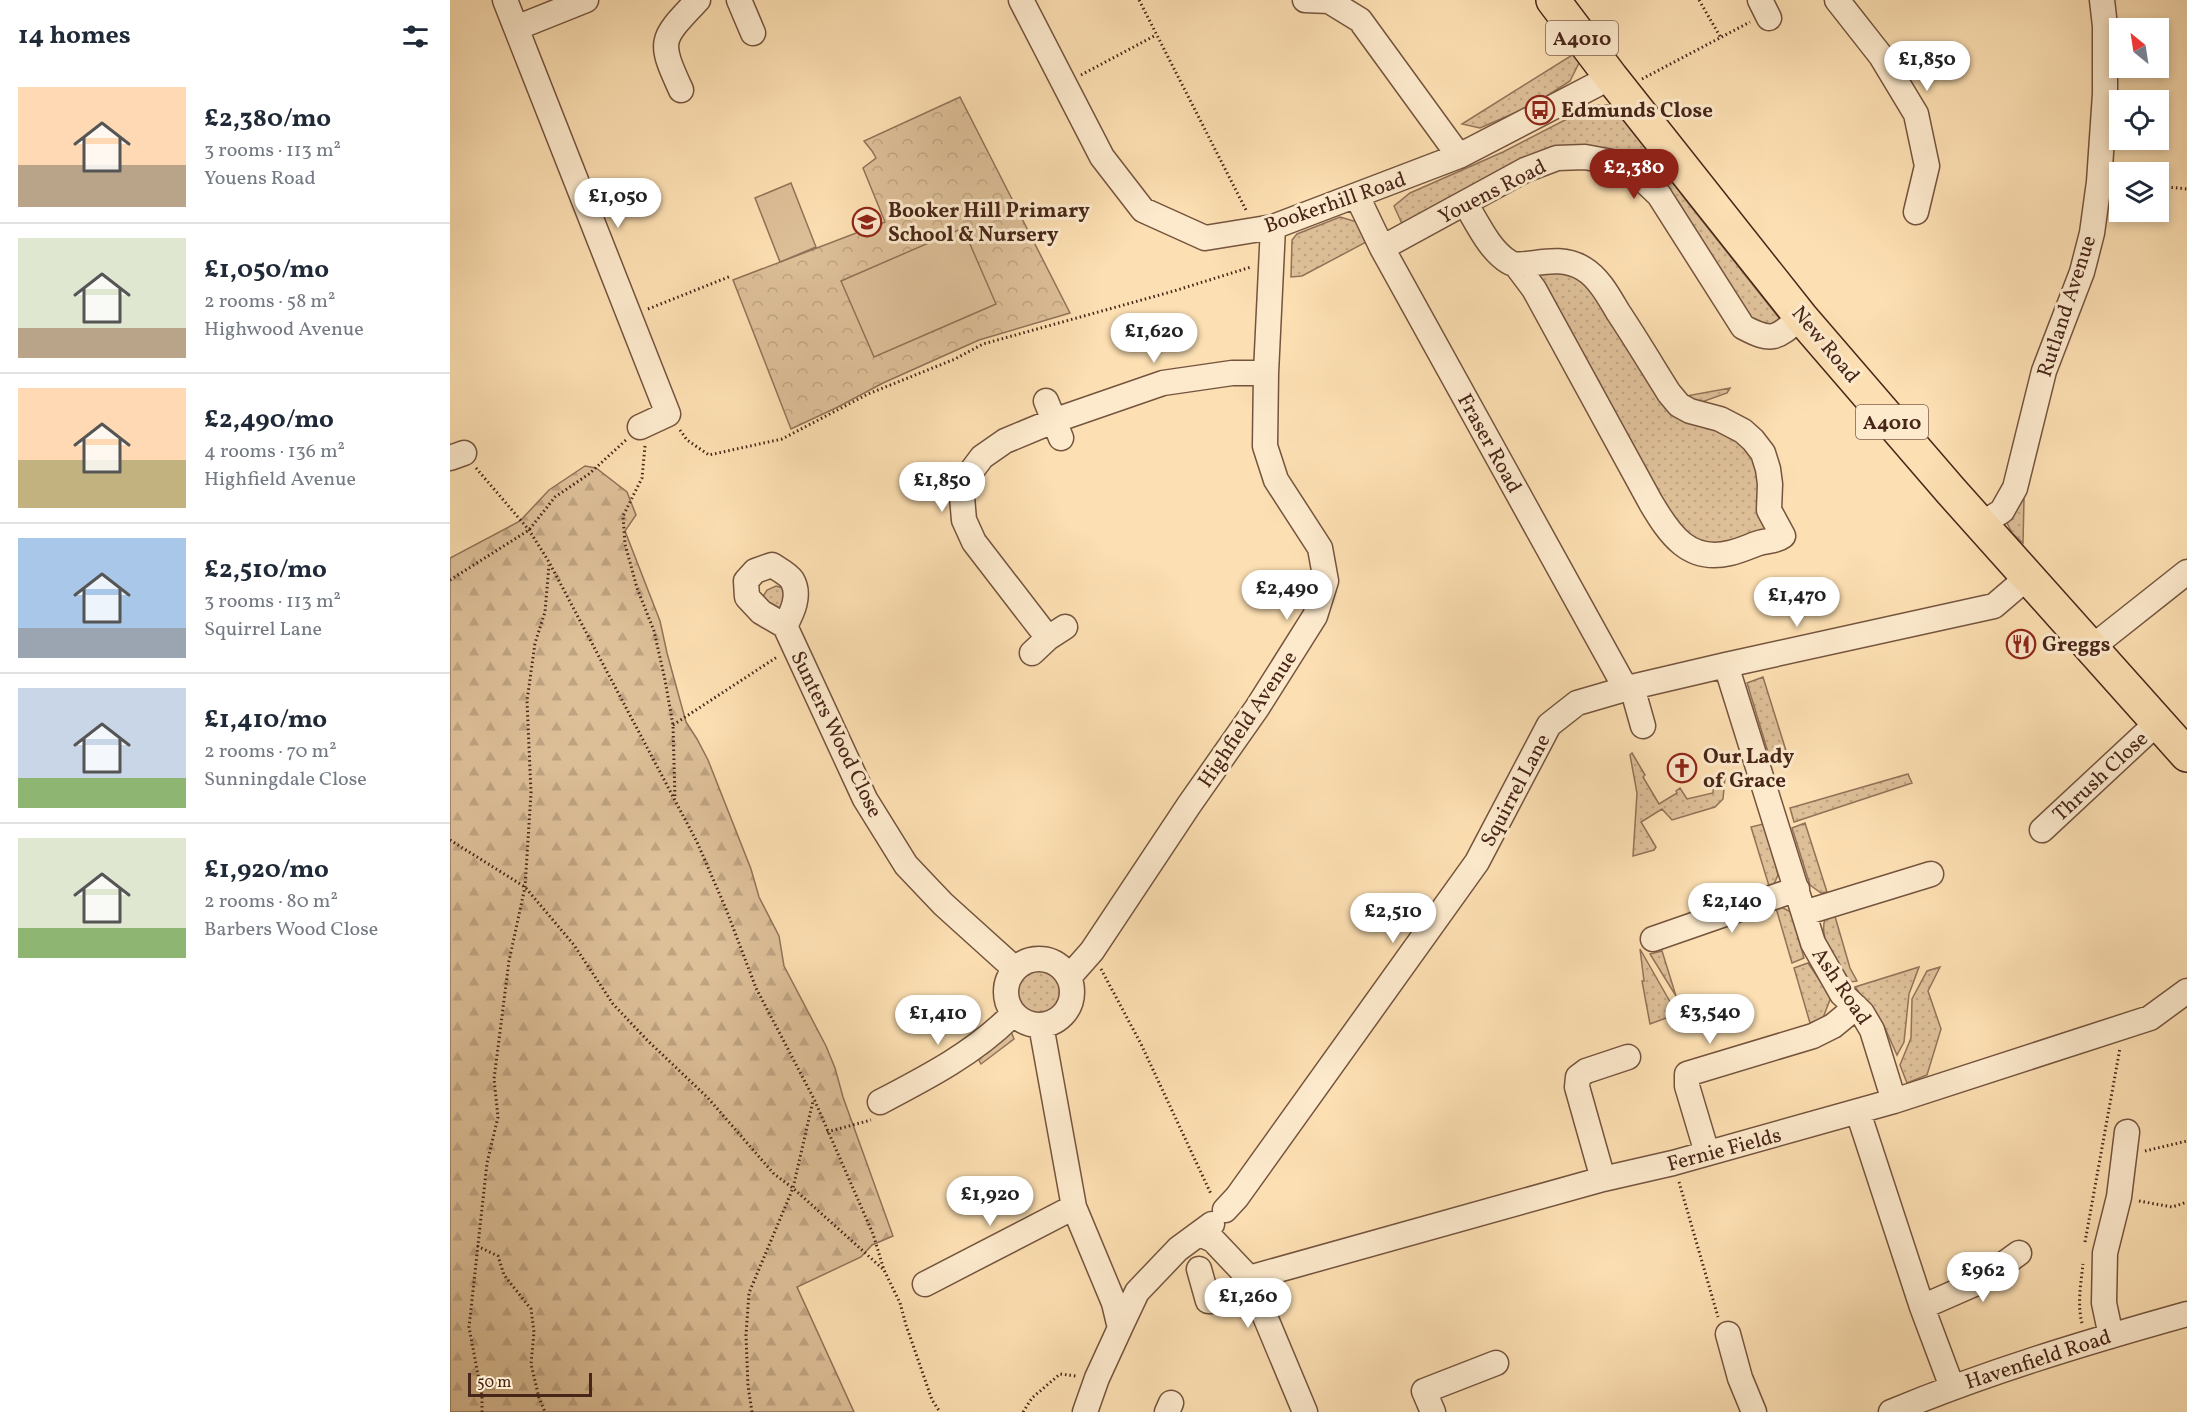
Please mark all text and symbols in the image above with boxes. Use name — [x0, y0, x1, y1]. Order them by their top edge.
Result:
text: 14 homes — [18, 18, 131, 54]
north arrow — [2109, 18, 2169, 78]
map controls — [2109, 18, 2169, 222]
icon: filters — [399, 20, 432, 53]
road number: A4010 — [1546, 21, 1618, 55]
pin: £1,850 — [1878, 41, 1976, 92]
text: £1,850 — [1898, 46, 1956, 74]
button: locate — [2109, 90, 2169, 150]
bus stop icon: Edmunds Close — [1524, 94, 1556, 126]
place label: Edmunds Close — [1561, 97, 1713, 126]
text: £2,380/mo — [204, 101, 331, 137]
icon: home — [66, 111, 138, 183]
text: 3 rooms · 113 m² — [204, 137, 341, 165]
pin: £2,380 — [1585, 149, 1683, 200]
street label: Youens Road — [1434, 153, 1552, 232]
text: £2,380 — [1604, 154, 1664, 182]
button: layers — [2109, 162, 2169, 222]
text: Youens Road — [204, 165, 316, 193]
street label: Bookerhill Road — [1261, 166, 1410, 241]
pin: £1,050 — [569, 178, 667, 229]
text: £1,050 — [588, 183, 648, 211]
place label: Booker Hill Primary School & Nursery — [888, 197, 1090, 250]
school or university icon: Booker Hill Primary School & Nursery — [851, 206, 883, 238]
street label: Rutland Avenue — [2031, 232, 2104, 381]
text: £1,050/mo — [204, 252, 329, 288]
icon: home — [66, 262, 138, 334]
text: 2 rooms · 58 m² — [204, 288, 335, 316]
street label: New Road — [1784, 300, 1866, 390]
pin: £1,620 — [1105, 313, 1203, 364]
text: Highwood Avenue — [204, 316, 364, 344]
text: £1,620 — [1125, 318, 1184, 346]
street label: Fraser Road — [1449, 389, 1528, 499]
text: £2,490/mo — [204, 402, 334, 438]
road number: A4010 — [1856, 405, 1928, 439]
icon: home — [66, 412, 138, 484]
text: 4 rooms · 136 m² — [204, 438, 345, 466]
pin: £1,850 — [893, 462, 991, 513]
text: Highfield Avenue — [204, 466, 356, 494]
text: £1,850 — [913, 467, 971, 495]
text: £2,510/mo — [204, 552, 327, 588]
icon: home — [66, 562, 138, 634]
pin: £2,490 — [1238, 570, 1336, 621]
text: £2,490 — [1256, 575, 1318, 603]
pin: £1,470 — [1748, 577, 1846, 628]
text: £1,470 — [1768, 582, 1826, 610]
text: 3 rooms · 113 m² — [204, 588, 341, 616]
text: Squirrel Lane — [204, 616, 322, 644]
restaurant icon: Greggs — [2005, 628, 2037, 660]
place label: Greggs — [2042, 631, 2110, 660]
street label: Sunters Wood Close — [783, 646, 889, 823]
street label: Highfield Avenue — [1192, 646, 1305, 794]
text: £1,410/mo — [204, 702, 327, 738]
icon: home — [66, 712, 138, 784]
street label: Thrush Close — [2047, 725, 2155, 829]
street label: Squirrel Lane — [1474, 729, 1558, 852]
text: 2 rooms · 70 m² — [204, 738, 337, 766]
place label: Our Lady of Grace — [1703, 743, 1795, 796]
church icon: Our Lady of Grace — [1666, 752, 1698, 784]
text: Sunningdale Close — [204, 766, 367, 794]
text: £1,920/mo — [204, 852, 329, 888]
icon: home — [66, 862, 138, 934]
pin: £2,140 — [1683, 883, 1781, 934]
text: 2 rooms · 80 m² — [204, 888, 338, 916]
text: £2,140 — [1702, 888, 1762, 916]
pin: £2,510 — [1344, 893, 1442, 944]
text: £2,510 — [1364, 898, 1422, 926]
text: Barbers Wood Close — [204, 916, 378, 944]
street label: Ash Road — [1804, 942, 1877, 1031]
pin: £3,540 — [1661, 994, 1759, 1045]
pin: £1,410 — [889, 995, 987, 1046]
text: £3,540 — [1679, 999, 1741, 1027]
text: £1,410 — [909, 1000, 967, 1028]
street label: Fernie Fields — [1664, 1121, 1785, 1180]
pin: £1,920 — [941, 1176, 1039, 1227]
text: £1,920 — [960, 1181, 1020, 1209]
pin: £962 — [1947, 1252, 2019, 1303]
text: £962 — [1961, 1257, 2005, 1285]
pin: £1,260 — [1199, 1278, 1297, 1329]
text: £1,260 — [1218, 1283, 1278, 1311]
street label: Havenfield Road — [1962, 1323, 2115, 1398]
scale bar — [468, 1370, 592, 1398]
text: 50 m — [477, 1372, 511, 1394]

